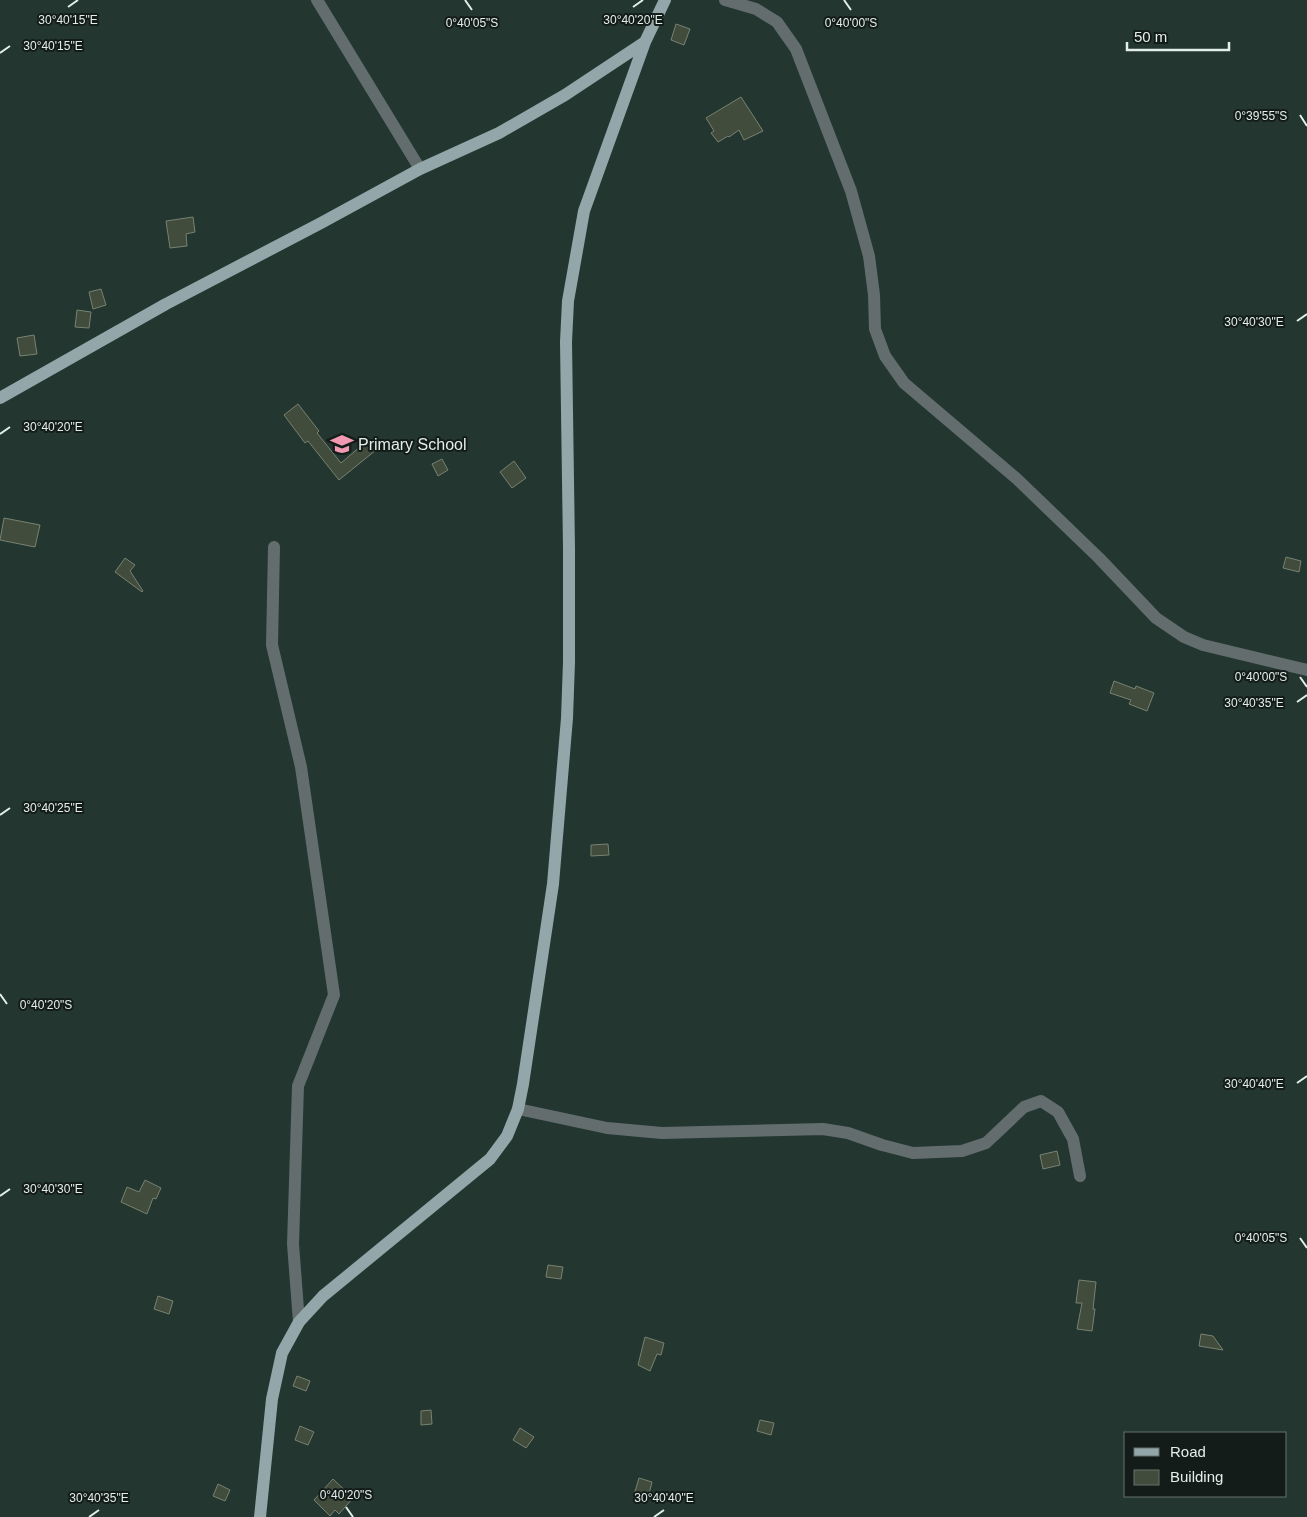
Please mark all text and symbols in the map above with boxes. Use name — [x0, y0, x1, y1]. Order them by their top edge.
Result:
text: 30°40'15"E — [38, 13, 98, 27]
text: 30°40'20"E — [603, 13, 663, 27]
text: 0°40'05"S — [446, 16, 498, 30]
text: 0°40'00"S — [825, 16, 877, 30]
scale bar — [1127, 20, 1230, 52]
text: 50 m — [1134, 28, 1167, 45]
text: 30°40'15"E — [23, 39, 83, 53]
text: 0°39'55"S — [1235, 109, 1287, 123]
text: 30°40'30"E — [1224, 315, 1284, 329]
text: 30°40'20"E — [23, 420, 83, 434]
school or university icon: Primary School — [329, 431, 355, 457]
place label: Primary School — [358, 436, 466, 453]
text: 0°40'00"S — [1235, 670, 1287, 684]
text: 30°40'35"E — [1224, 696, 1284, 710]
text: 30°40'25"E — [23, 801, 83, 815]
text: 0°40'20"S — [20, 998, 72, 1012]
text: 30°40'40"E — [1224, 1077, 1284, 1091]
text: 30°40'30"E — [23, 1182, 83, 1196]
text: 0°40'05"S — [1235, 1231, 1287, 1245]
legend — [1124, 1432, 1287, 1497]
text: Road — [1170, 1443, 1206, 1460]
text: Building — [1170, 1468, 1223, 1485]
text: 0°40'20"S — [320, 1488, 372, 1502]
text: 30°40'35"E — [69, 1491, 129, 1505]
text: 30°40'40"E — [634, 1491, 694, 1505]

